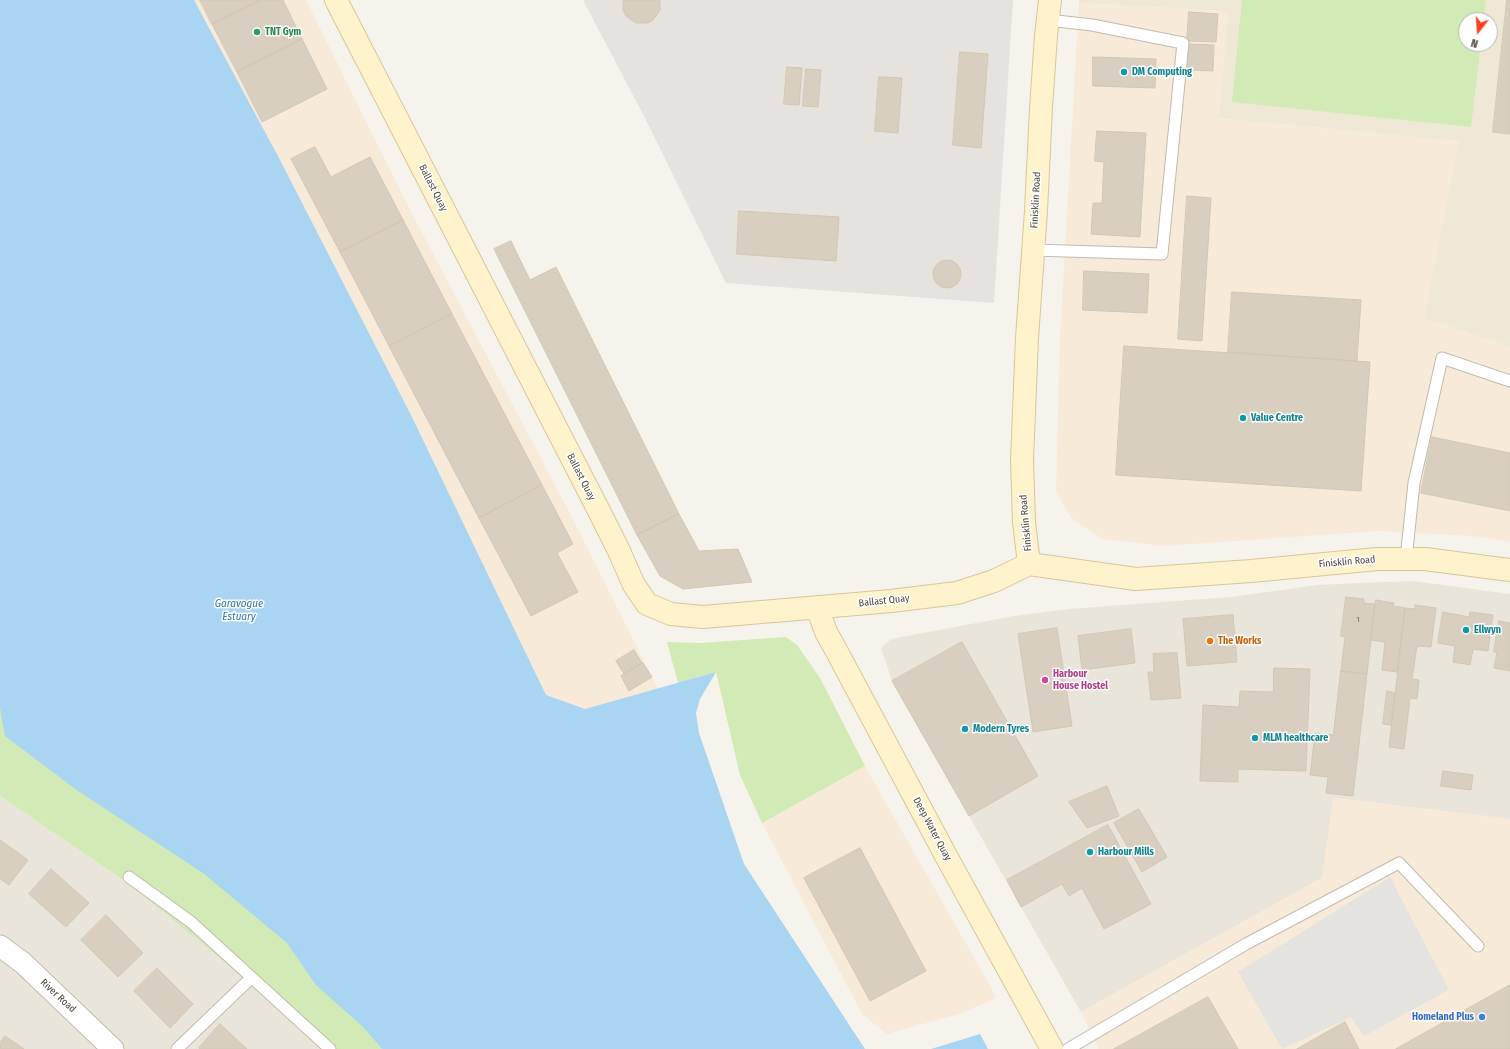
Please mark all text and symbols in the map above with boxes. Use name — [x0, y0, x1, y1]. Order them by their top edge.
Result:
north arrow — [1458, 12, 1498, 52]
place label: TNT Gym — [265, 26, 301, 38]
marker: TNT Gym — [252, 27, 262, 37]
text: N — [1470, 36, 1480, 50]
place label: DM Computing — [1132, 66, 1192, 78]
marker: DM Computing — [1119, 67, 1129, 77]
street label: Ballast Quay — [416, 163, 450, 213]
street label: Finisklin Road — [1029, 171, 1043, 229]
place label: Value Centre — [1251, 412, 1303, 424]
marker: Value Centre — [1238, 413, 1248, 423]
street label: Ballast Quay — [564, 452, 598, 502]
street label: Finisklin Road — [1018, 494, 1034, 552]
street label: Finisklin Road — [1318, 554, 1376, 570]
street label: Ballast Quay — [858, 592, 910, 610]
water label: Garavogue Estuary — [215, 597, 263, 623]
house number: 1 — [1356, 615, 1360, 625]
place label: Ellwyn — [1474, 624, 1501, 636]
marker: Ellwyn — [1461, 625, 1471, 635]
place label: The Works — [1218, 635, 1261, 647]
marker: The Works — [1205, 636, 1215, 646]
place label: Harbour House Hostel — [1053, 668, 1108, 692]
marker: Harbour House Hostel — [1040, 675, 1050, 685]
place label: Modern Tyres — [973, 723, 1029, 735]
marker: Modern Tyres — [960, 724, 970, 734]
place label: MLM healthcare — [1263, 732, 1328, 744]
marker: MLM healthcare — [1250, 733, 1260, 743]
street label: Deep Water Quay — [910, 795, 954, 863]
place label: Harbour Mills — [1098, 846, 1154, 858]
marker: Harbour Mills — [1085, 847, 1095, 857]
street label: River Road — [38, 977, 78, 1015]
place label: Homeland Plus — [1412, 1011, 1474, 1023]
marker: Homeland Plus — [1477, 1012, 1487, 1022]

